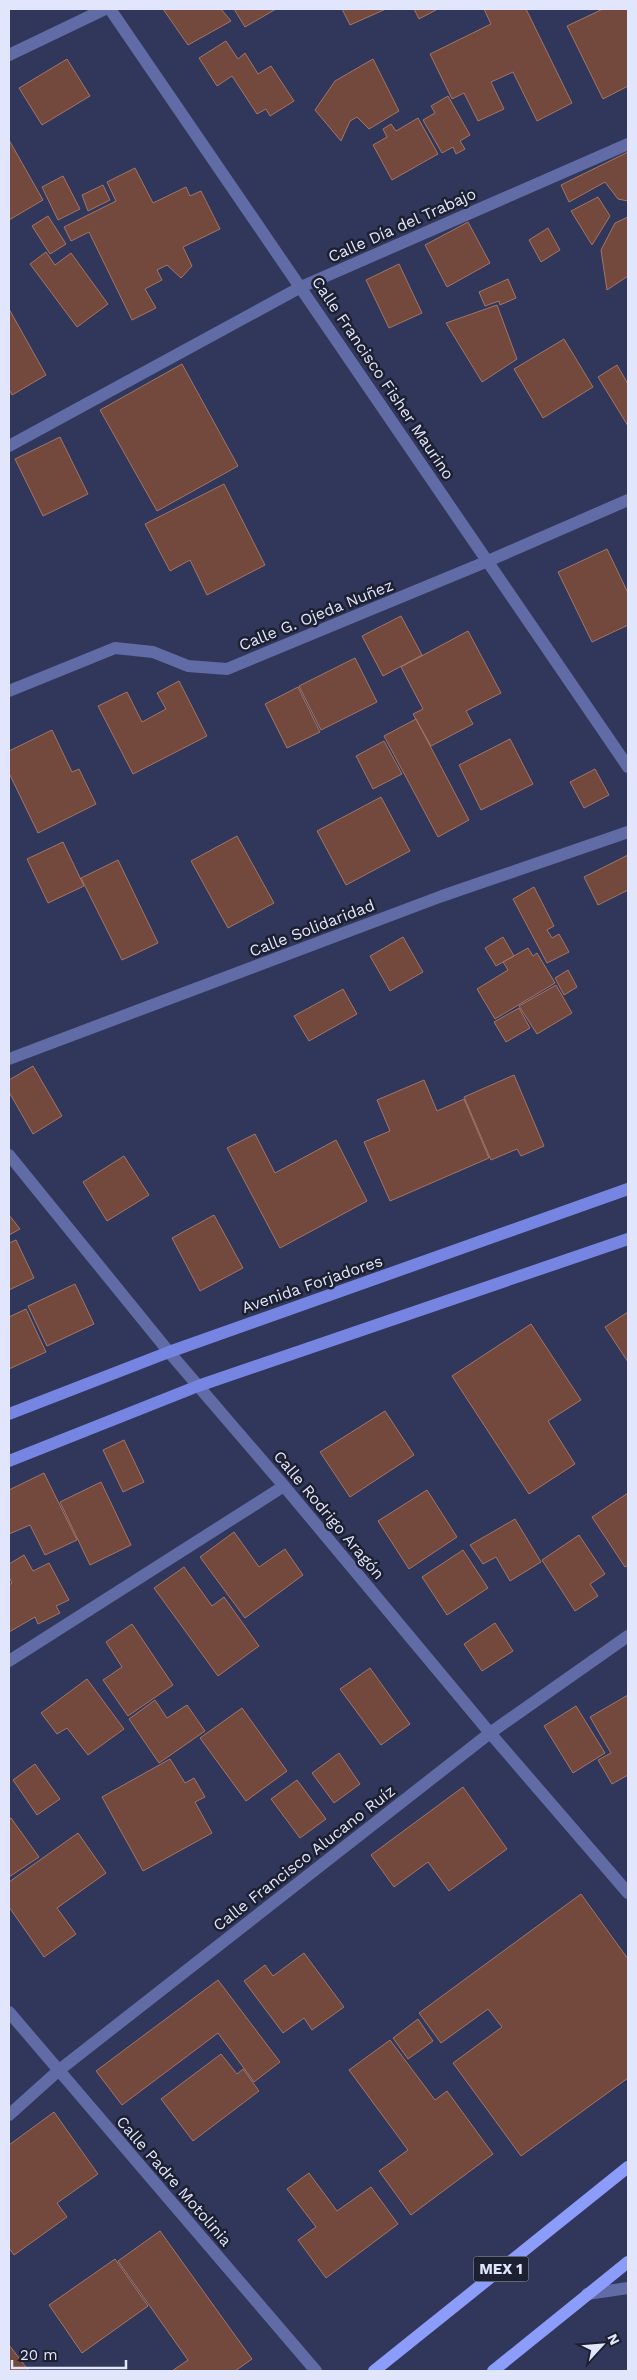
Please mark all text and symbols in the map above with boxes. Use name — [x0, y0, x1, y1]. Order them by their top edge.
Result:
street label: Calle Día del Trabajo — [325, 184, 479, 266]
street label: Calle Francisco Fisher Maurino — [308, 273, 458, 483]
street label: Calle G. Ojeda Nuñez — [236, 575, 396, 655]
street label: Calle Solidaridad — [247, 895, 377, 961]
street label: Avenida Forjadores — [239, 1251, 385, 1317]
street label: Calle Rodrigo Aragón — [270, 1447, 388, 1583]
street label: Calle Francisco Alucano Ruíz — [209, 1781, 399, 1935]
street label: Calle Padre Motolinia — [112, 2112, 236, 2250]
road number: MEX 1 — [474, 2256, 528, 2282]
north arrow — [577, 2320, 627, 2370]
text: N — [604, 2331, 623, 2347]
scale bar — [12, 2338, 126, 2370]
text: 20 m — [20, 2346, 58, 2364]

